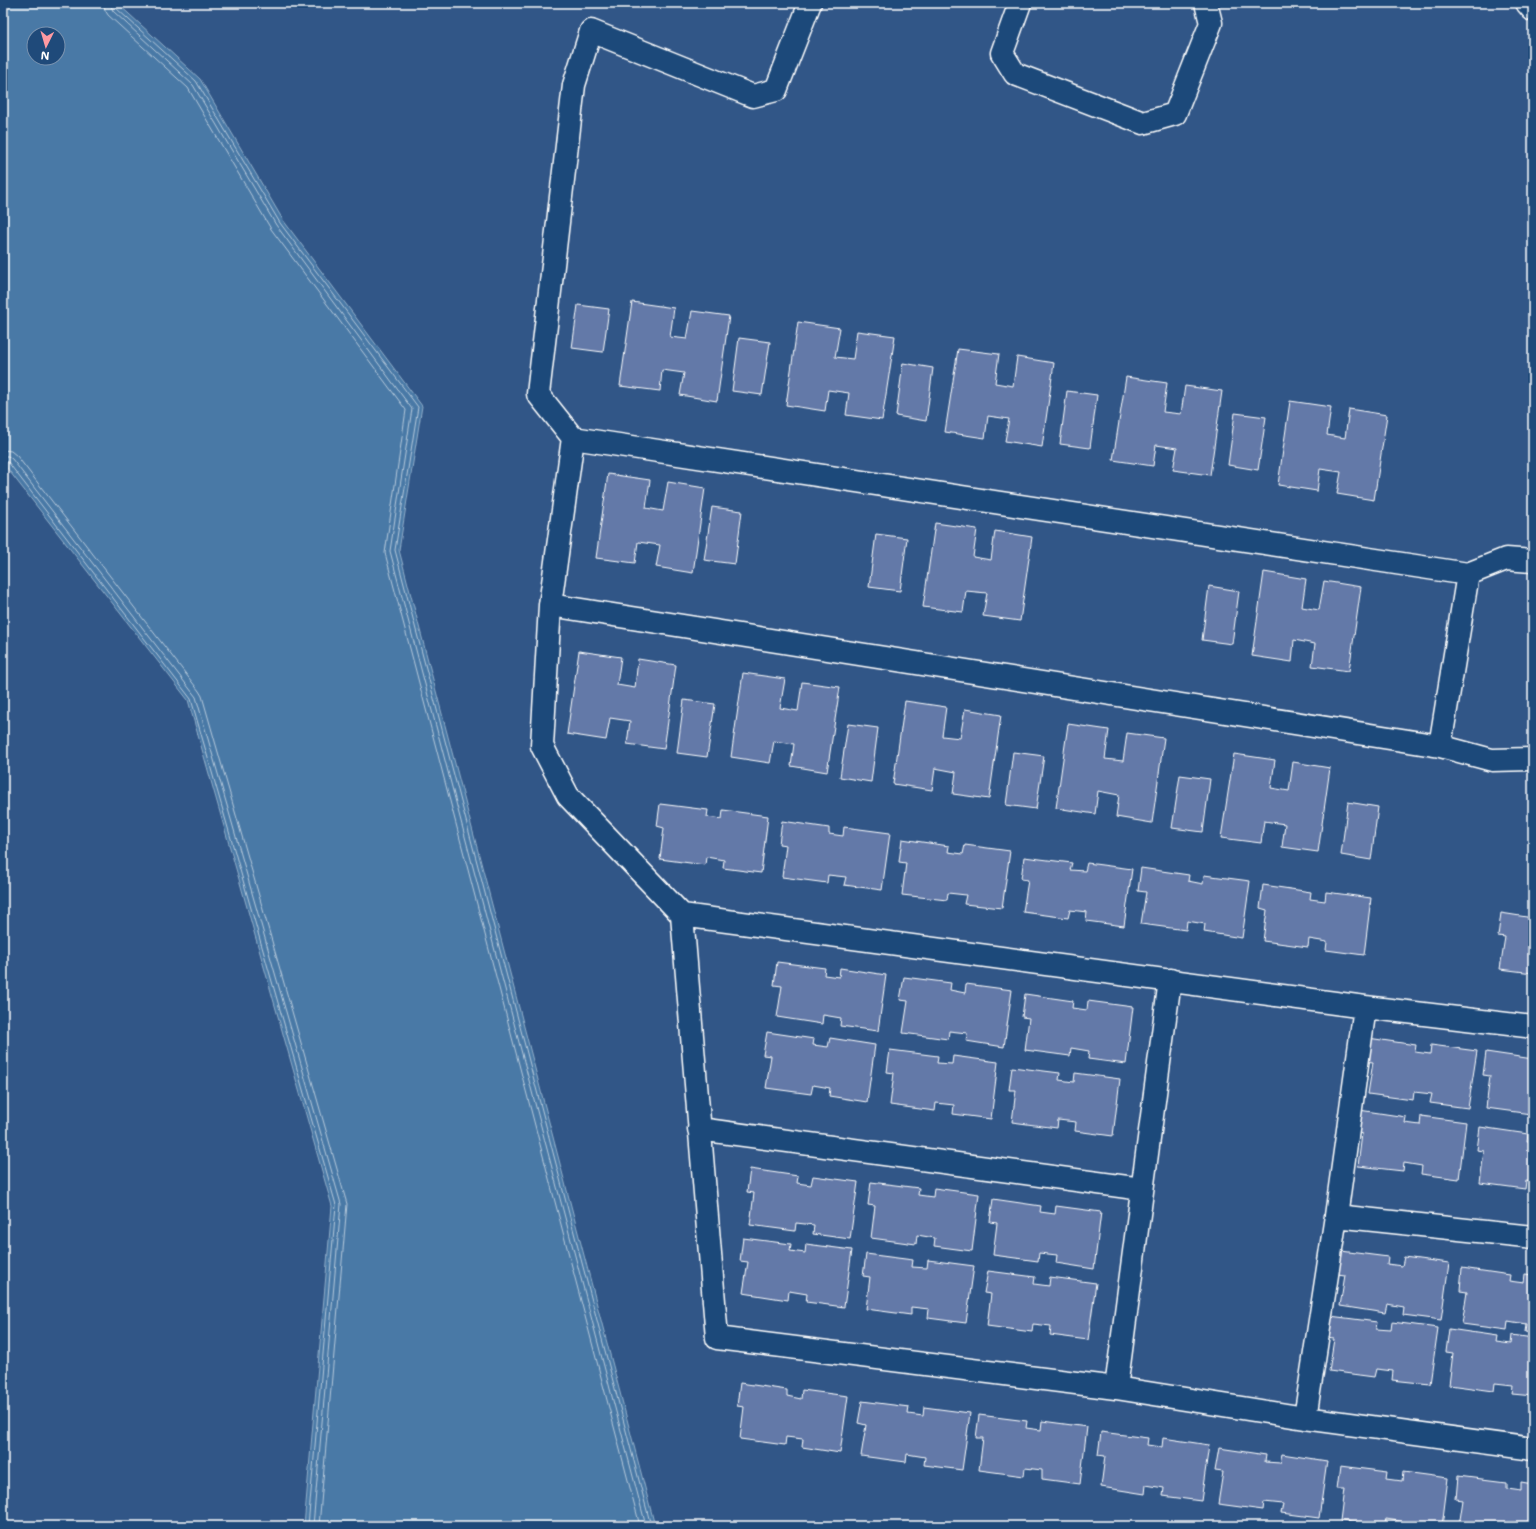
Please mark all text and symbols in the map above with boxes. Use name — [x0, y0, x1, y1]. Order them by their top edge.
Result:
north arrow — [26, 26, 66, 66]
text: N — [40, 48, 50, 63]

